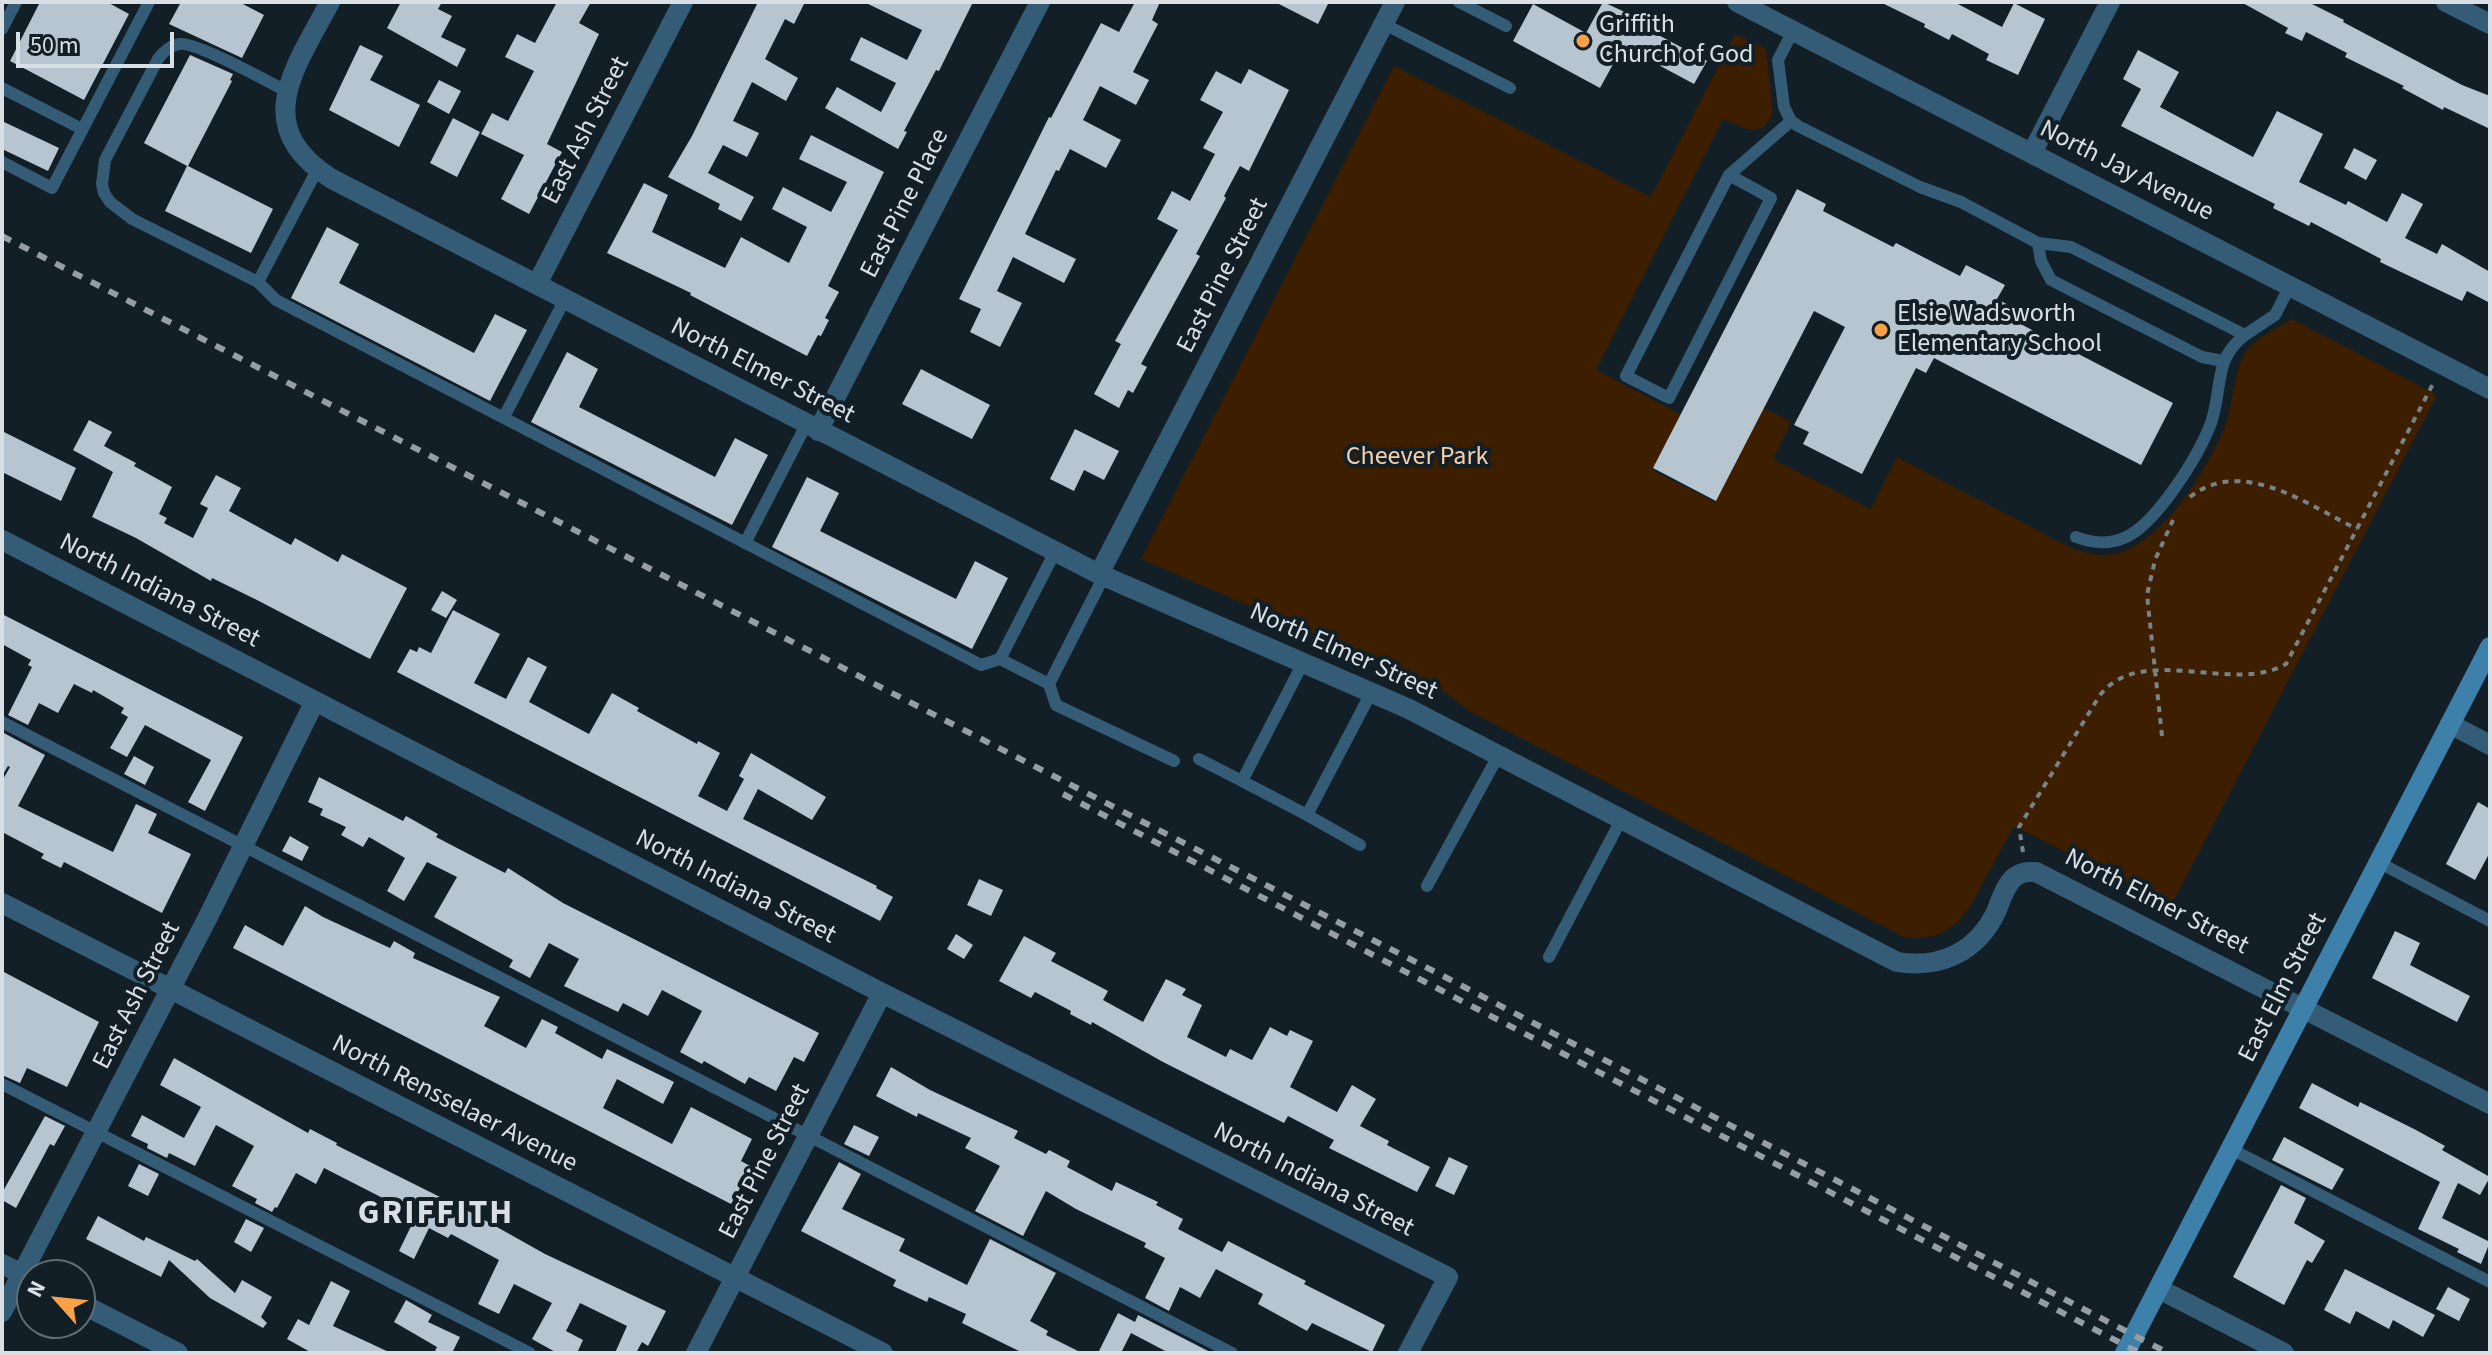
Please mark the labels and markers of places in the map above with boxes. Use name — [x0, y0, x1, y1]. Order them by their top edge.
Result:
place label: Griffith Church of God — [1599, 10, 1753, 72]
marker: Griffith Church of God — [1574, 32, 1592, 50]
place label: Elsie Wadsworth Elementary School — [1897, 299, 2102, 360]
marker: Elsie Wadsworth Elementary School — [1872, 321, 1890, 339]

